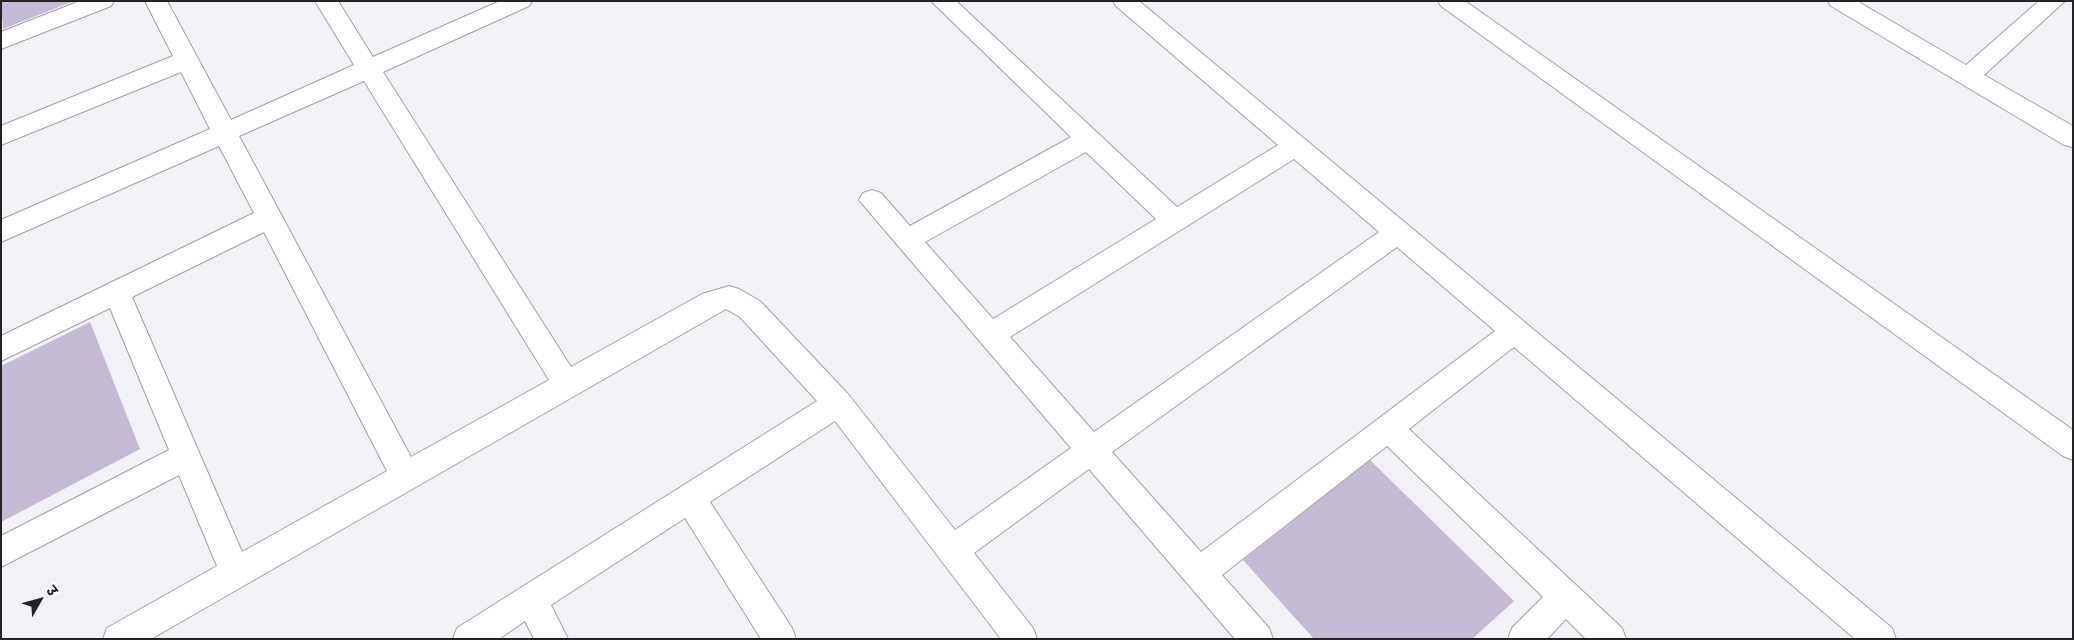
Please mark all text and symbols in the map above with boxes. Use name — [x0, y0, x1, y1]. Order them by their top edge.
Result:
north arrow — [15, 575, 65, 625]
text: उ — [41, 581, 62, 600]

